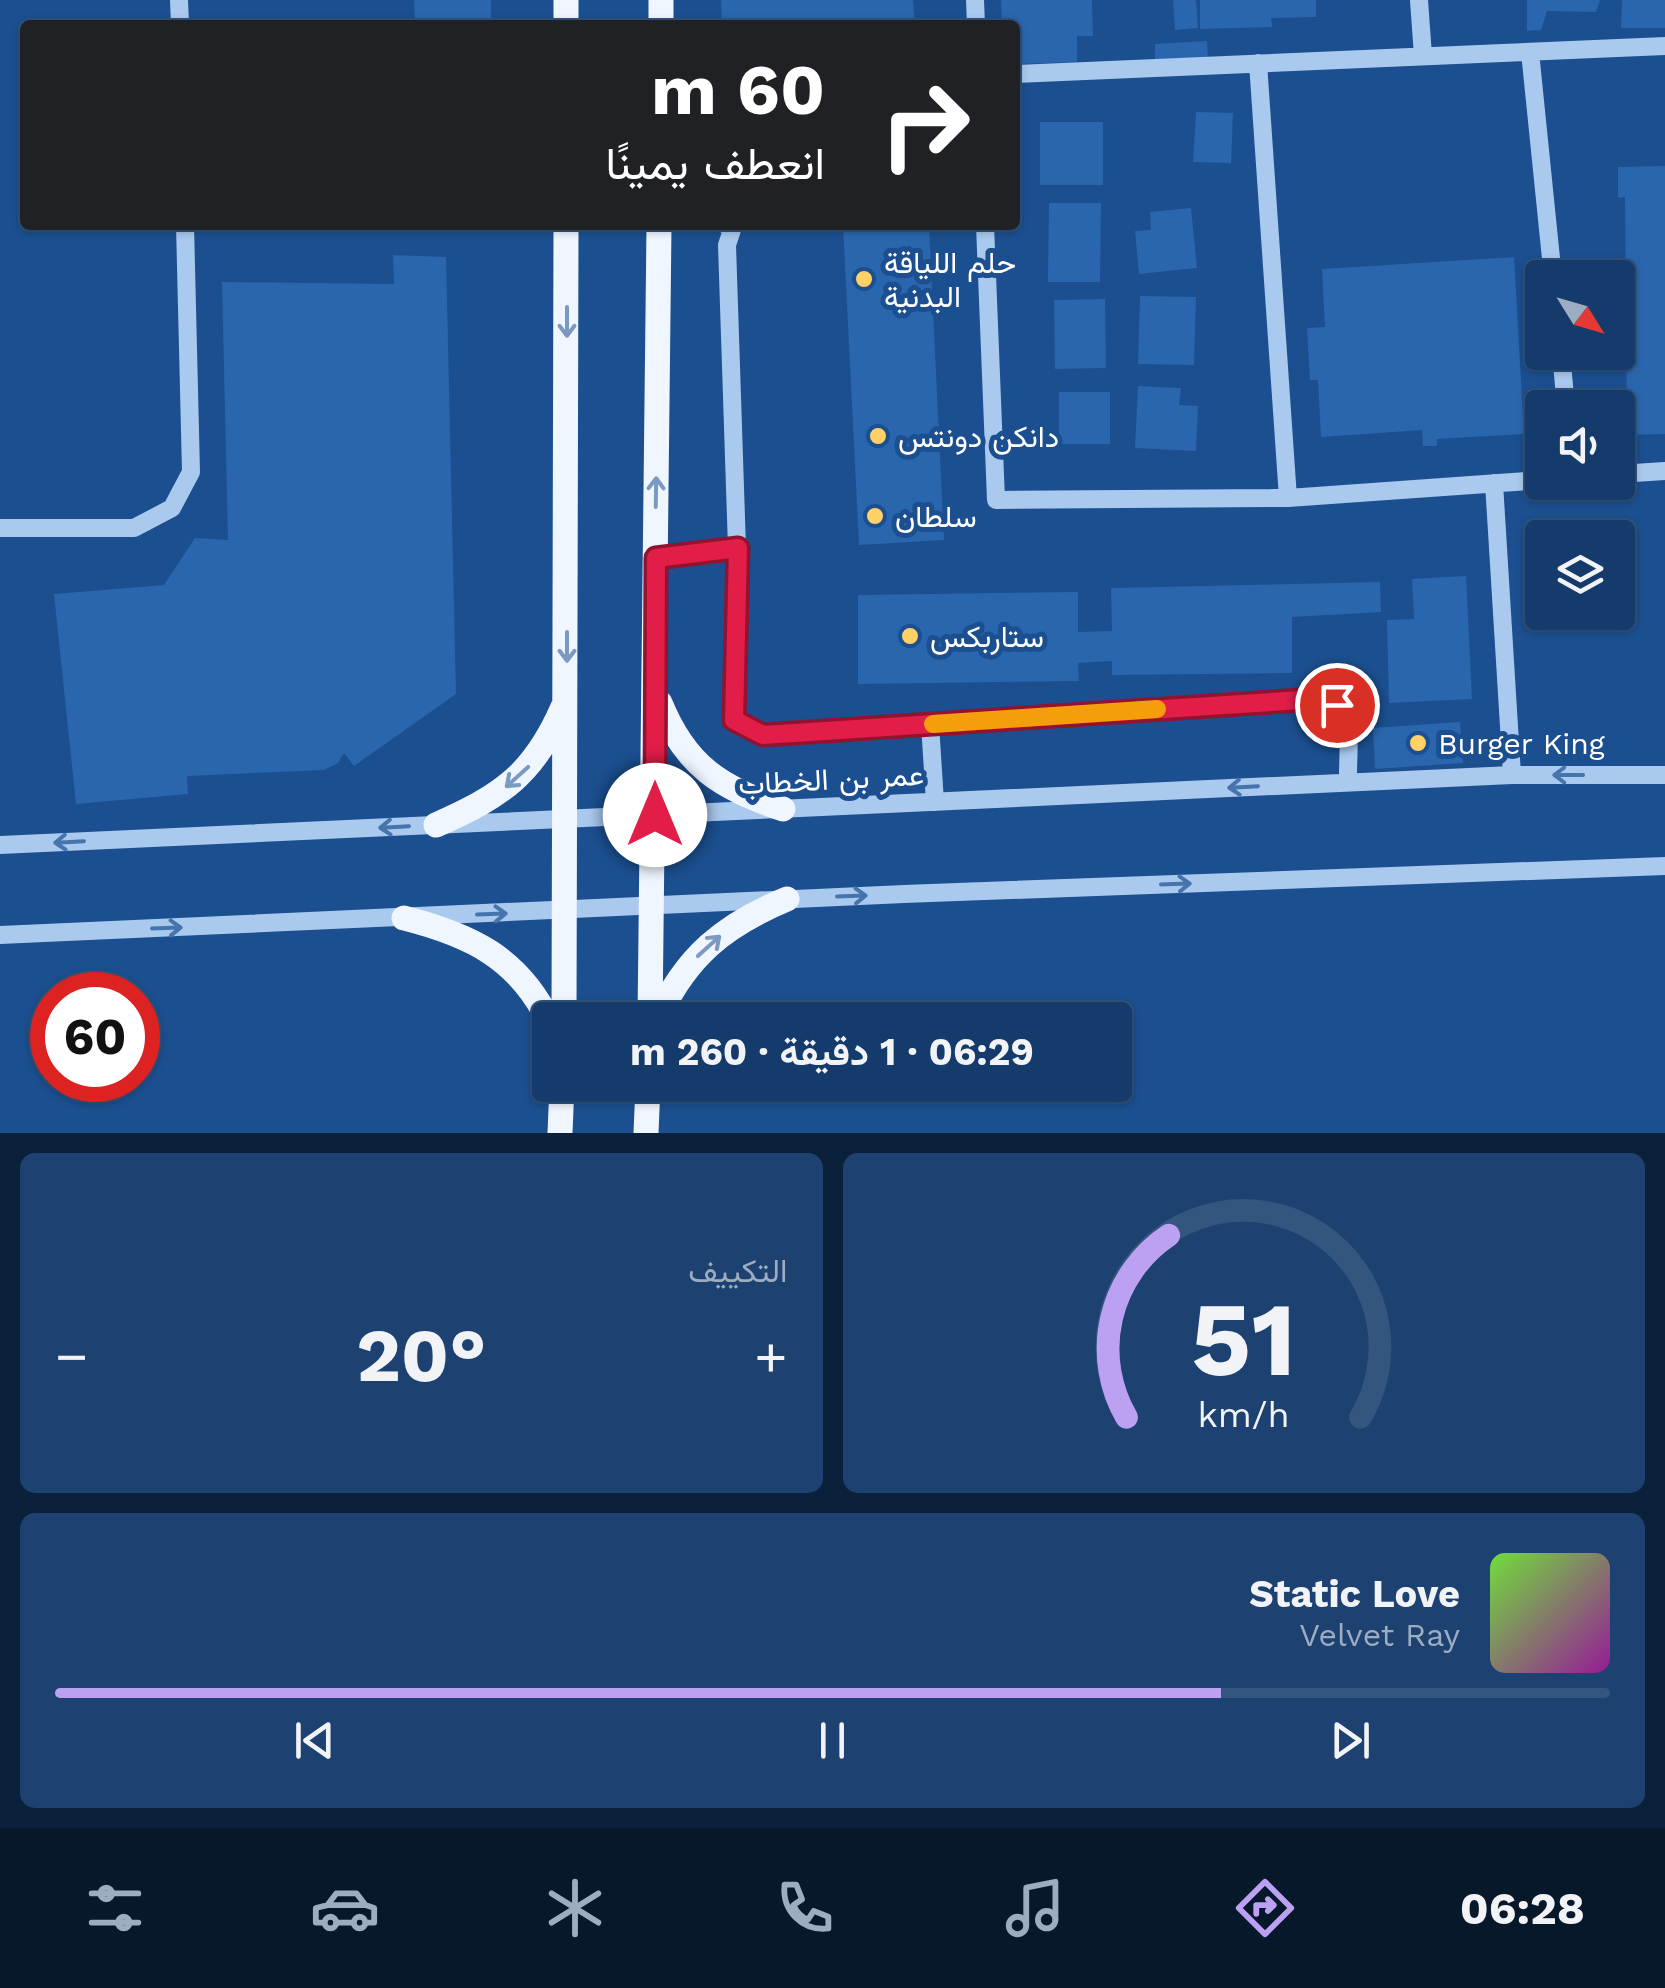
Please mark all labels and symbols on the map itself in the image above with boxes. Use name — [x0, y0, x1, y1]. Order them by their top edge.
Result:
place label: حلم اللياقة البدنية — [884, 245, 1016, 314]
north arrow — [1525, 260, 1635, 370]
marker: حلم اللياقة البدنية — [853, 268, 875, 290]
one-way arrow — [558, 306, 576, 338]
place label: دانكن دونتس — [898, 419, 1059, 455]
marker: دانكن دونتس — [867, 425, 889, 447]
one-way arrow — [646, 476, 666, 508]
place label: سلطان — [895, 499, 977, 534]
marker: سلطان — [864, 505, 886, 527]
place label: ستاربكس — [930, 619, 1044, 655]
marker: ستاربكس — [899, 625, 921, 647]
one-way arrow — [558, 630, 576, 663]
pin — [1295, 663, 1380, 748]
place label: Burger King — [1438, 726, 1605, 761]
marker: Burger King — [1407, 732, 1429, 754]
street label: عمر بن الخطاب — [737, 757, 925, 802]
position arrow — [603, 763, 707, 867]
one-way arrow — [506, 765, 530, 789]
one-way arrow — [1552, 766, 1584, 784]
one-way arrow — [1227, 778, 1259, 797]
one-way arrow — [378, 818, 410, 837]
one-way arrow — [54, 833, 86, 852]
one-way arrow — [1160, 874, 1192, 893]
one-way arrow — [835, 886, 867, 905]
one-way arrow — [476, 904, 508, 923]
one-way arrow — [151, 918, 183, 937]
one-way arrow — [696, 935, 721, 958]
speed limit sign: 60 — [30, 972, 160, 1102]

